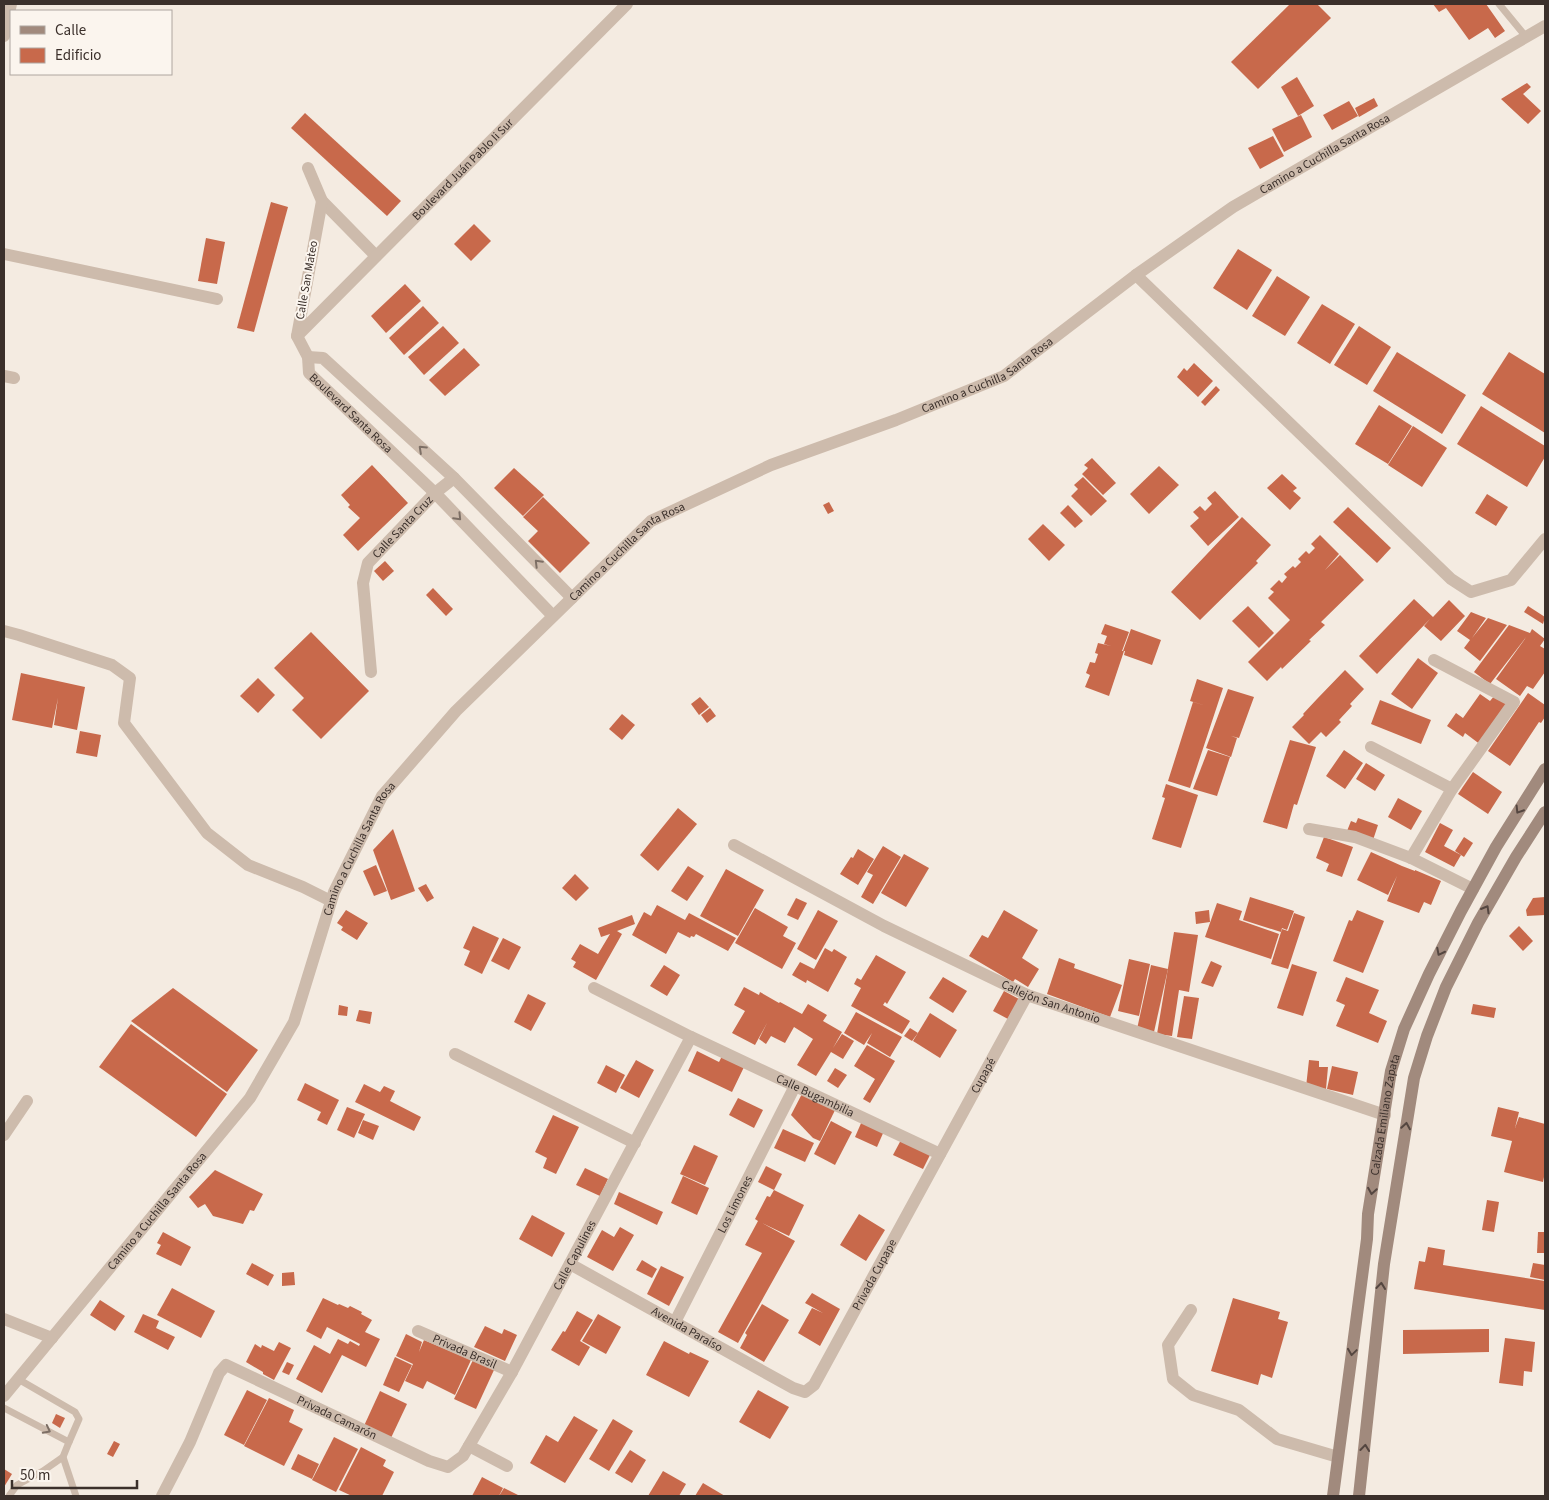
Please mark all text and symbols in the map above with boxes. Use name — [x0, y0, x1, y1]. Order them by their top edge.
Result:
legend — [10, 10, 172, 75]
text: Calle — [55, 20, 86, 41]
text: Edificio — [55, 45, 102, 66]
street label: Camino a Cuchilla Santa Rosa — [1256, 109, 1393, 198]
street label: Boulevard Juán Pablo Ii Sur — [408, 114, 518, 224]
street label: Calle San Mateo — [292, 239, 322, 321]
street label: Camino a Cuchilla Santa Rosa — [919, 333, 1057, 417]
street label: Boulevard Santa Rosa — [306, 369, 396, 457]
one-way arrow — [419, 446, 428, 455]
street label: Calle Santa Cruz — [368, 492, 437, 562]
street label: Camino a Cuchilla Santa Rosa — [565, 498, 688, 605]
one-way arrow — [452, 511, 461, 520]
one-way arrow — [535, 560, 544, 569]
street label: Camino a Cuchilla Santa Rosa — [319, 778, 399, 918]
one-way arrow — [1516, 805, 1526, 814]
one-way arrow — [1480, 906, 1490, 915]
one-way arrow — [1436, 947, 1446, 956]
street label: Callejón San Antonio — [999, 975, 1103, 1028]
street label: Calzada Emiliano Zapata — [1366, 1052, 1404, 1177]
street label: Cupapé — [966, 1054, 1000, 1096]
street label: Calle Bugambilia — [773, 1070, 857, 1121]
one-way arrow — [1401, 1121, 1411, 1130]
street label: Camino a Cuchilla Santa Rosa — [103, 1148, 211, 1273]
street label: Los Limones — [713, 1173, 757, 1236]
one-way arrow — [1368, 1186, 1378, 1195]
street label: Calle Capulines — [549, 1217, 600, 1293]
street label: Privada Cupape — [848, 1236, 901, 1313]
one-way arrow — [1375, 1282, 1386, 1290]
street label: Avenida Paraíso — [648, 1302, 726, 1356]
street label: Privada Brasil — [430, 1330, 500, 1373]
one-way arrow — [1347, 1348, 1358, 1356]
street label: Privada Camarón — [294, 1391, 380, 1444]
one-way arrow — [42, 1424, 51, 1434]
one-way arrow — [1359, 1444, 1370, 1452]
scale bar — [12, 1458, 138, 1490]
text: 50 m — [20, 1465, 50, 1486]

